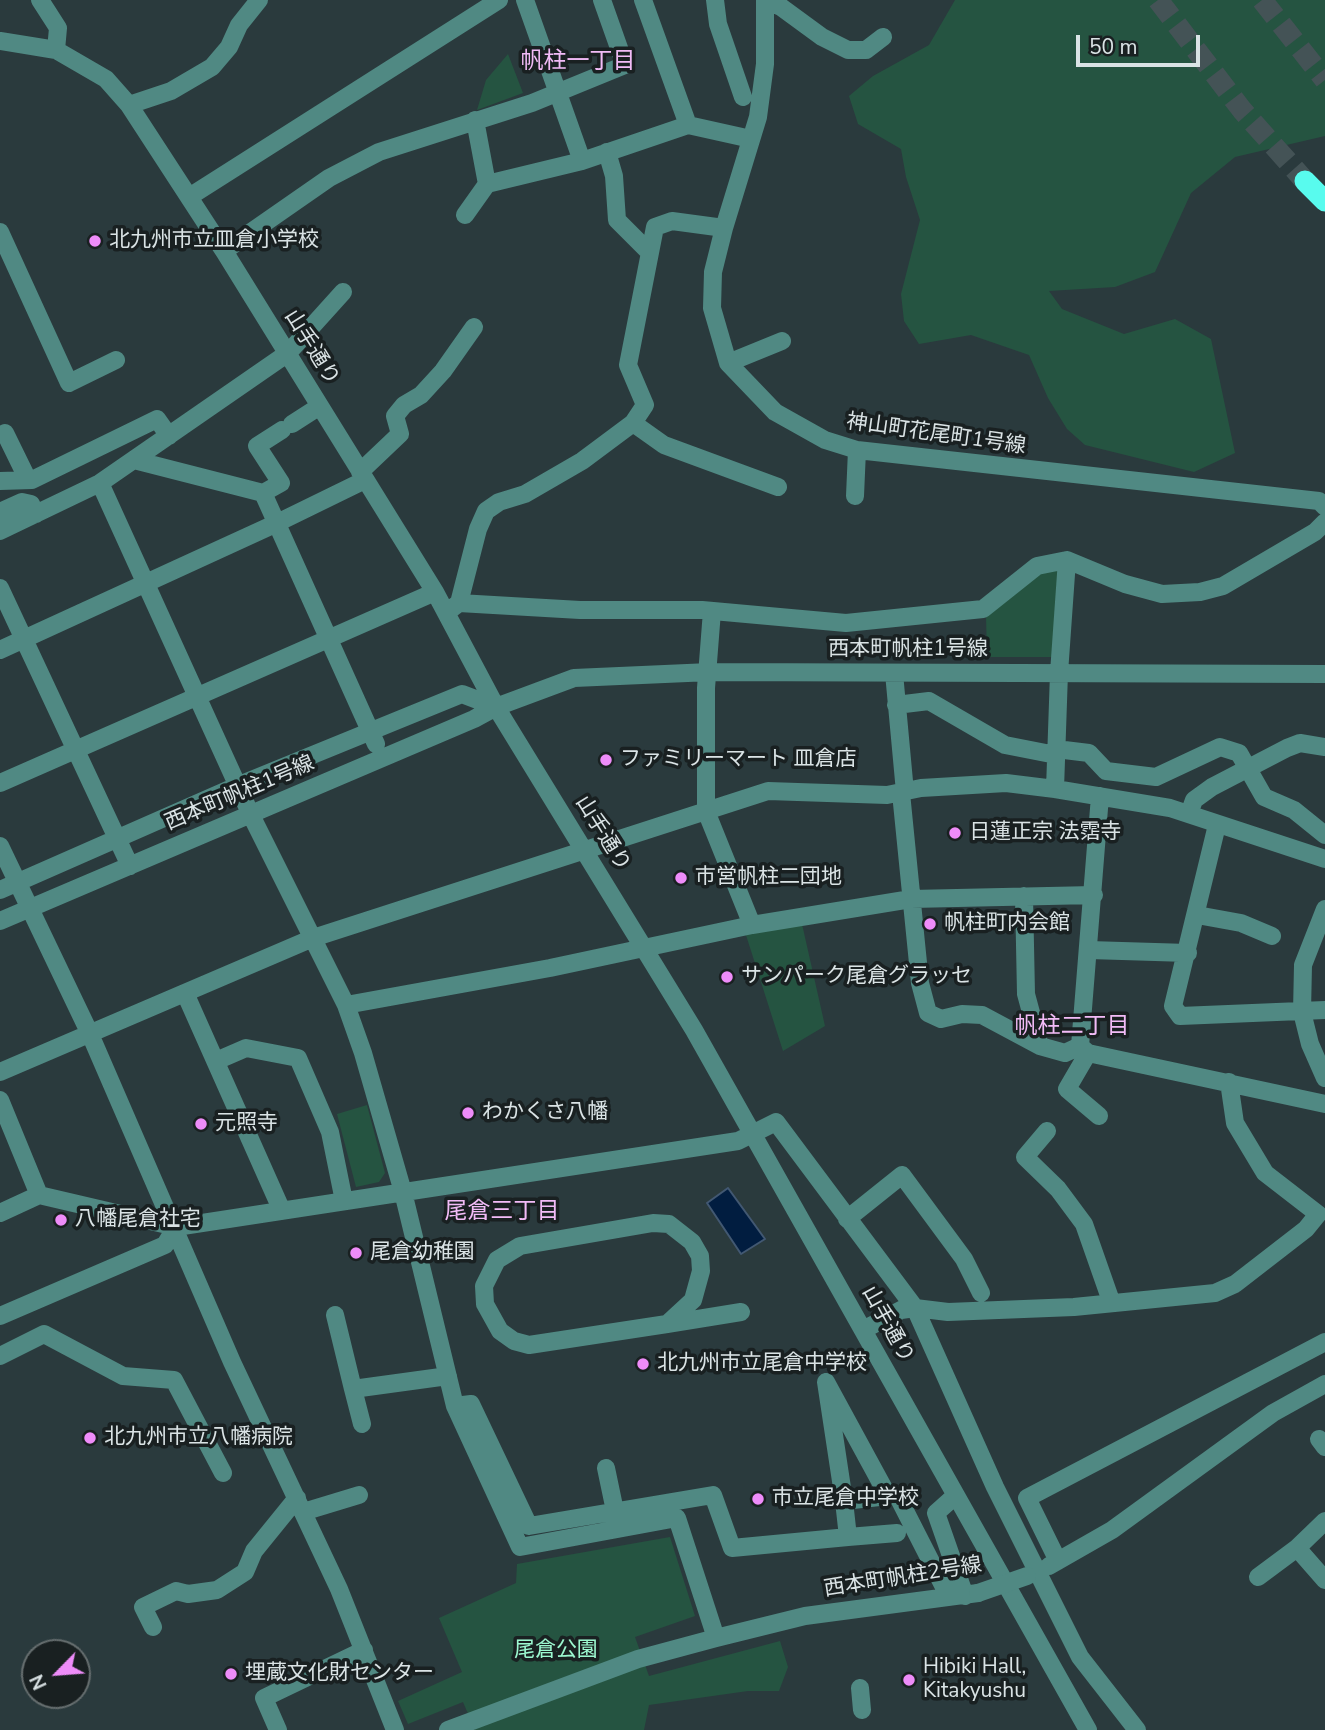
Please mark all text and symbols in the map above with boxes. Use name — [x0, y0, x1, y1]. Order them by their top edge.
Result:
scale bar — [1080, 21, 1204, 65]
text: 50 m — [1089, 33, 1138, 61]
district label: 帆柱一丁目 — [521, 48, 635, 76]
place label: 北九州市立皿倉小学校 — [109, 228, 319, 254]
marker: 北九州市立皿倉小学校 — [87, 233, 103, 249]
street label: 山手通り — [278, 306, 344, 390]
street label: 神山町花尾町1号線 — [845, 410, 1027, 460]
street label: 西本町帆柱1号線 — [828, 637, 988, 663]
place label: ファミリーマート 皿倉店 — [620, 747, 856, 773]
street label: 西本町帆柱1号線 — [162, 751, 318, 837]
marker: ファミリーマート 皿倉店 — [598, 752, 614, 768]
street label: 山手通り — [569, 792, 635, 876]
place label: 日蓮正宗 法霑寺 — [969, 820, 1121, 846]
marker: 日蓮正宗 法霑寺 — [947, 825, 963, 841]
place label: 市営帆柱二団地 — [695, 865, 842, 891]
marker: 市営帆柱二団地 — [673, 870, 689, 886]
place label: 帆柱町内会館 — [944, 911, 1070, 937]
marker: 帆柱町内会館 — [922, 916, 938, 932]
place label: サンパーク尾倉グラッセ — [741, 964, 972, 990]
marker: サンパーク尾倉グラッセ — [719, 969, 735, 985]
district label: 帆柱二丁目 — [1015, 1013, 1129, 1041]
place label: わかくさ八幡 — [482, 1100, 608, 1126]
marker: わかくさ八幡 — [460, 1105, 476, 1121]
place label: 元照寺 — [215, 1111, 278, 1137]
marker: 元照寺 — [193, 1116, 209, 1132]
district label: 尾倉三丁目 — [445, 1198, 559, 1226]
place label: 八幡尾倉社宅 — [75, 1207, 201, 1233]
marker: 八幡尾倉社宅 — [53, 1212, 69, 1228]
place label: 尾倉幼稚園 — [370, 1240, 475, 1266]
marker: 尾倉幼稚園 — [348, 1245, 364, 1261]
street label: 山手通り — [856, 1282, 918, 1368]
place label: 北九州市立尾倉中学校 — [657, 1351, 867, 1377]
marker: 北九州市立尾倉中学校 — [635, 1356, 651, 1372]
place label: 北九州市立八幡病院 — [104, 1425, 293, 1451]
marker: 北九州市立八幡病院 — [82, 1430, 98, 1446]
place label: 市立尾倉中学校 — [772, 1486, 919, 1512]
marker: 市立尾倉中学校 — [750, 1491, 766, 1507]
street label: 西本町帆柱2号線 — [822, 1553, 984, 1603]
park label: 尾倉公園 — [514, 1638, 598, 1664]
north arrow — [21, 1639, 91, 1709]
place label: Hibiki Hall, Kitakyushu — [923, 1655, 1026, 1705]
place label: 埋蔵文化財センター — [245, 1661, 434, 1687]
marker: 埋蔵文化財センター — [223, 1666, 239, 1682]
text: N — [24, 1670, 54, 1694]
marker: Hibiki Hall, Kitakyushu — [901, 1672, 917, 1688]

